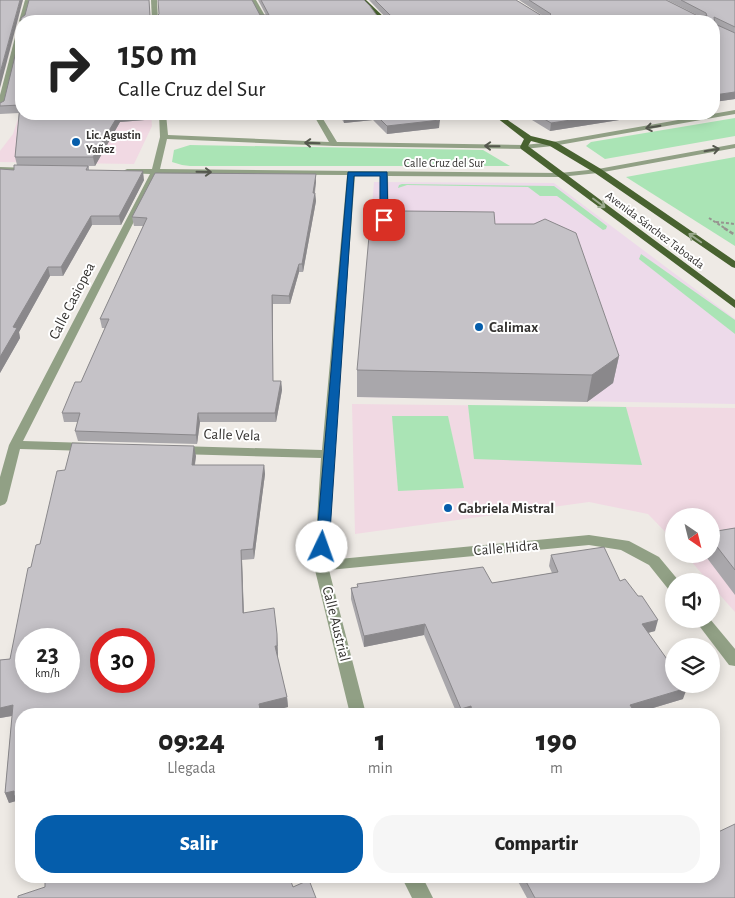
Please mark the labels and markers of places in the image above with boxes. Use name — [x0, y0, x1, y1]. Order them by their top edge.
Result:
place label: Lic. Agustin Yañez — [86, 129, 141, 155]
marker: Lic. Agustin Yañez — [70, 136, 82, 148]
pin — [363, 199, 405, 241]
place label: Calimax — [489, 320, 538, 335]
marker: Calimax — [473, 321, 485, 333]
place label: Gabriela Mistral — [458, 501, 554, 516]
marker: Gabriela Mistral — [442, 502, 454, 514]

